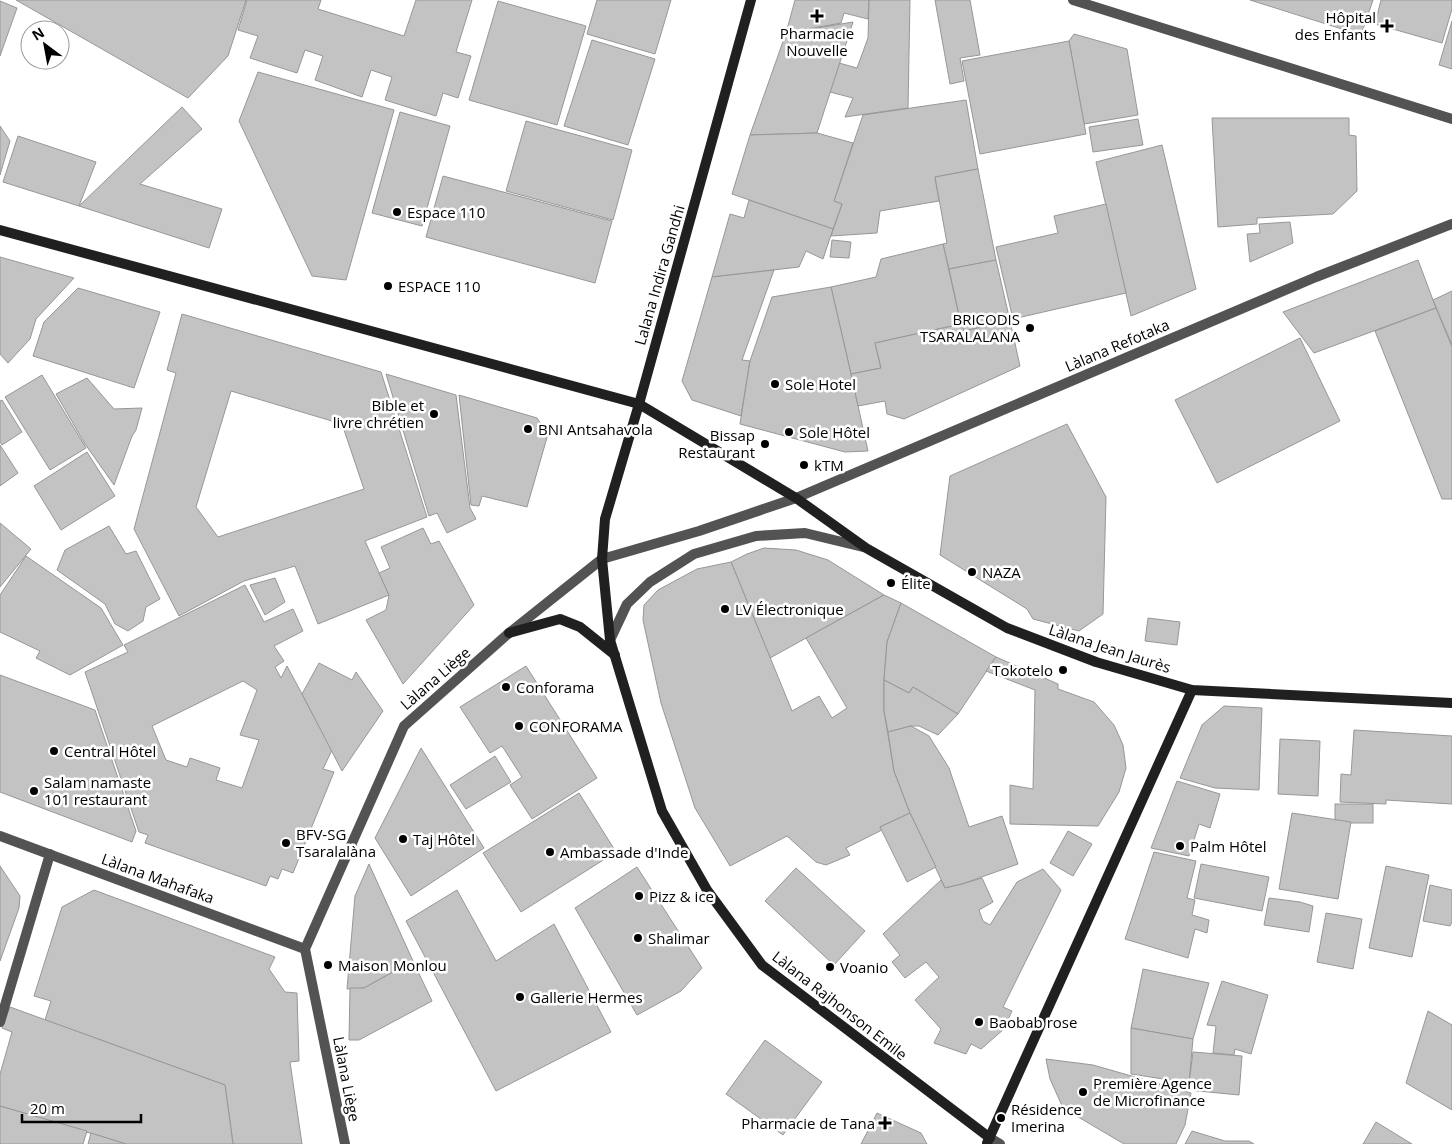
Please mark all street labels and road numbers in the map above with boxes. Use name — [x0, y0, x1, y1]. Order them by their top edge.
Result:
street label: Lalana Indira Gandhi — [629, 203, 689, 347]
street label: Làlana Refotaka — [1062, 314, 1172, 376]
street label: Làlana Jean Jaurès — [1047, 619, 1173, 677]
street label: Làlana Liège — [396, 642, 474, 714]
street label: Làlana Mahafaka — [99, 848, 217, 908]
street label: Làlana Rajhonson Emile — [768, 946, 912, 1064]
street label: Làlana Liège — [329, 1035, 365, 1123]

